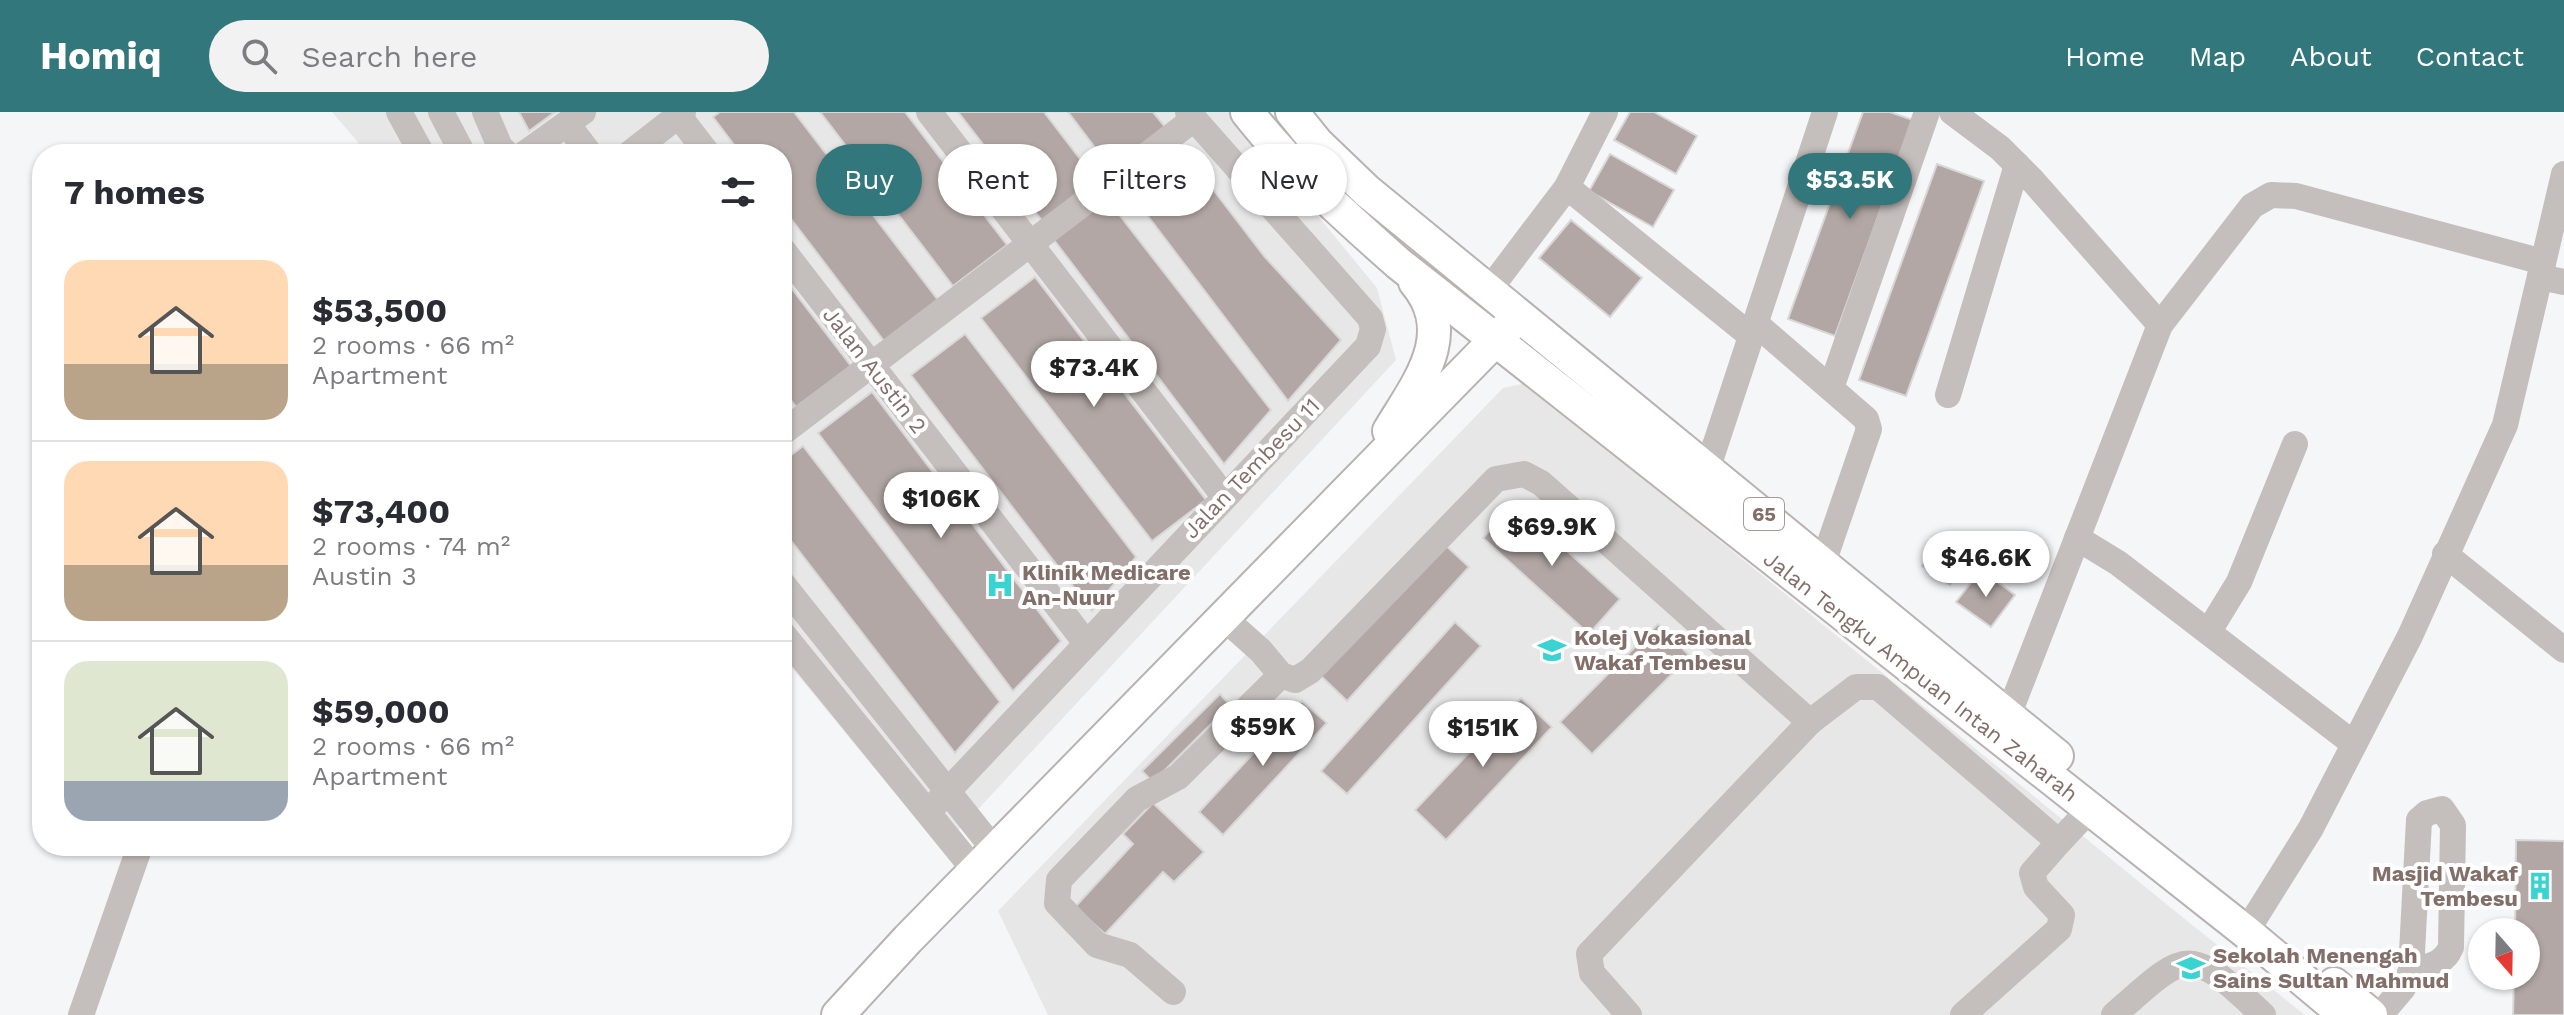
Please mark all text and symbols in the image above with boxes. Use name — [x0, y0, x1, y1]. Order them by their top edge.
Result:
search box — [209, 20, 769, 92]
text: Homiq — [40, 34, 161, 78]
icon: search — [237, 34, 281, 78]
text: Search here — [301, 39, 477, 74]
text: Home — [2065, 40, 2145, 73]
text: Map — [2189, 40, 2246, 73]
text: About — [2290, 40, 2372, 73]
text: Contact — [2416, 40, 2524, 73]
chip: Buy — [816, 144, 922, 216]
chip: Rent — [938, 144, 1057, 216]
chip: Filters — [1073, 144, 1215, 216]
chip: New — [1231, 144, 1347, 216]
pin: $53.5K — [1785, 153, 1915, 221]
text: $53.5K — [1806, 164, 1894, 194]
icon: filters — [716, 170, 760, 214]
text: 7 homes — [64, 172, 205, 212]
text: $53,500 — [312, 290, 447, 330]
icon: home — [128, 292, 224, 388]
street label: Jalan Austin 2 — [818, 303, 931, 438]
text: 2 rooms · 66 m² — [312, 330, 514, 360]
pin: $73.4K — [1029, 341, 1159, 409]
text: $73.4K — [1049, 352, 1139, 382]
text: Apartment — [312, 360, 448, 390]
street label: Jalan Tembesu 11 — [1178, 393, 1324, 543]
pin: $106K — [885, 472, 997, 540]
text: $106K — [902, 483, 980, 513]
text: $73,400 — [312, 491, 450, 531]
icon: home — [128, 493, 224, 589]
road number: 65 — [1744, 498, 1784, 530]
pin: $69.9K — [1487, 500, 1617, 568]
text: $69.9K — [1507, 511, 1597, 541]
text: 2 rooms · 74 m² — [312, 531, 510, 561]
pin: $46.6K — [1921, 531, 2051, 599]
text: $46.6K — [1941, 542, 2031, 572]
street label: Jalan Tengku Ampuan Intan Zaharah — [1759, 546, 2083, 807]
place label: Klinik Medicare An-Nuur — [1022, 560, 1191, 610]
text: Austin 3 — [312, 561, 417, 591]
hospital icon: Klinik Medicare An-Nuur — [985, 570, 1015, 600]
place label: Kolej Vokasional Wakaf Tembesu — [1574, 625, 1752, 675]
school or university icon: Kolej Vokasional Wakaf Tembesu — [1537, 635, 1567, 665]
text: $59,000 — [312, 691, 450, 731]
icon: home — [128, 693, 224, 789]
pin: $59K — [1216, 700, 1310, 768]
pin: $151K — [1427, 701, 1539, 769]
text: $59K — [1230, 711, 1296, 741]
text: $151K — [1447, 712, 1519, 742]
text: 2 rooms · 66 m² — [312, 731, 514, 761]
text: Apartment — [312, 761, 448, 791]
place label: Masjid Wakaf Tembesu — [2372, 861, 2519, 911]
building icon: Masjid Wakaf Tembesu — [2525, 871, 2555, 901]
north arrow — [2468, 918, 2540, 990]
map controls — [2468, 918, 2540, 990]
place label: Sekolah Menengah Sains Sultan Mahmud — [2213, 943, 2449, 993]
school or university icon: Sekolah Menengah Sains Sultan Mahmud — [2176, 953, 2206, 983]

